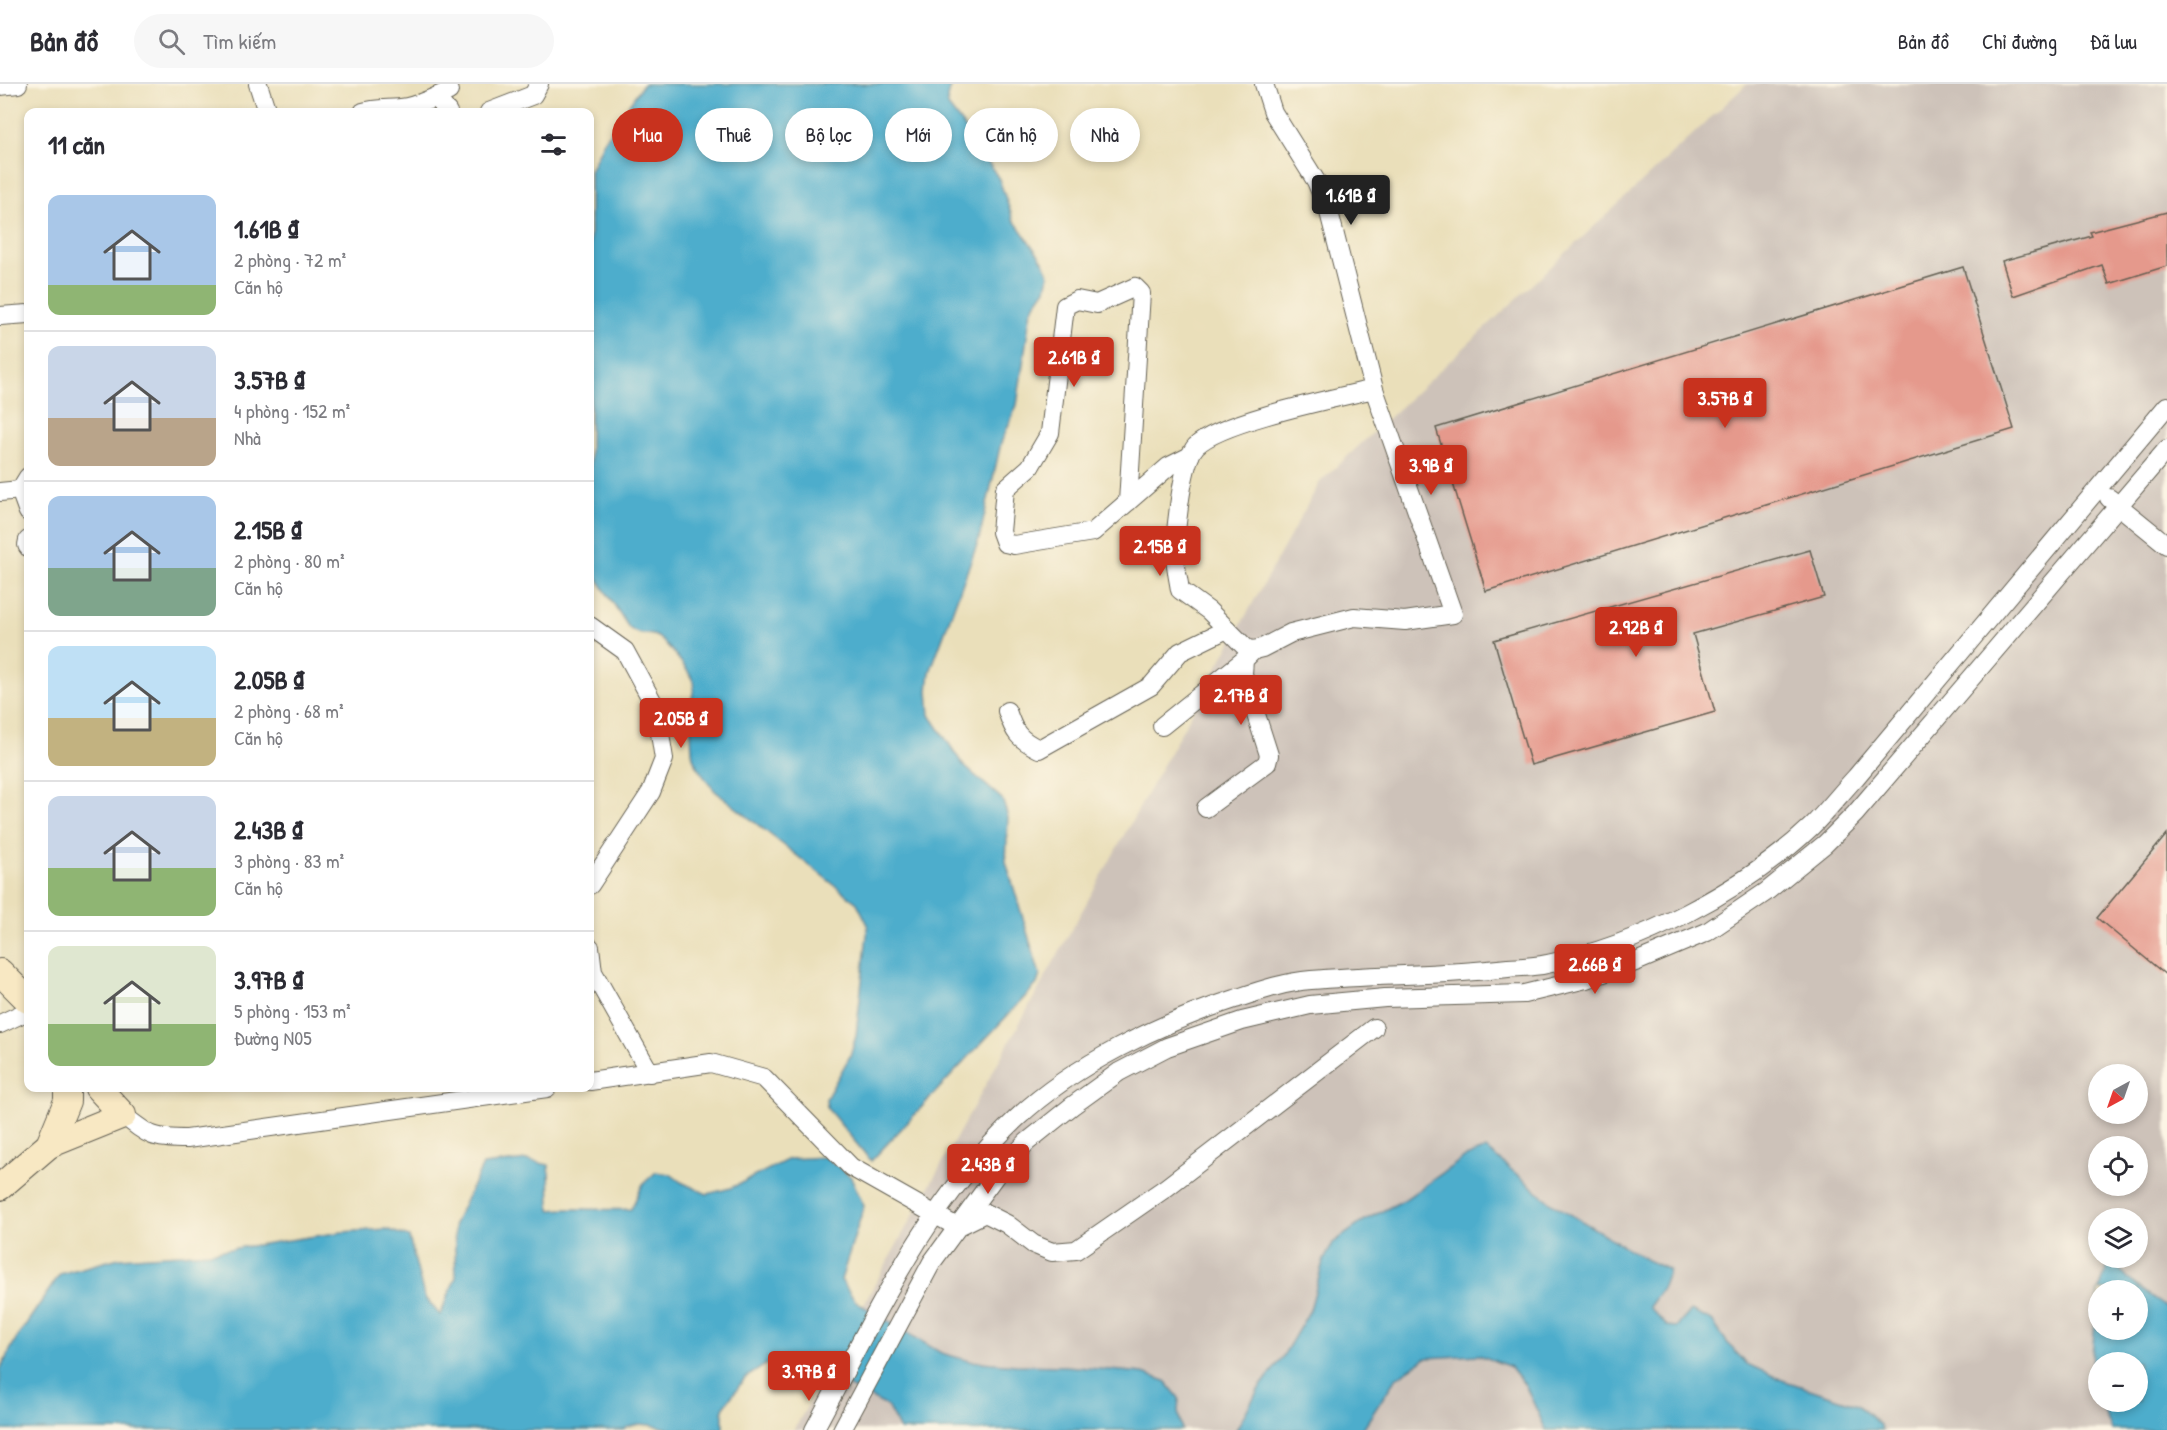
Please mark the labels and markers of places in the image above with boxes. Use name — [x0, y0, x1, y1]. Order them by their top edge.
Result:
pin: 1.61B ₫ — [1296, 175, 1406, 226]
pin: 2.61B ₫ — [1019, 337, 1129, 388]
pin: 3.57B ₫ — [1670, 378, 1780, 429]
pin: 3.9B ₫ — [1382, 445, 1480, 496]
pin: 2.15B ₫ — [1105, 526, 1215, 577]
pin: 2.92B ₫ — [1581, 607, 1691, 658]
pin: 2.17B ₫ — [1186, 675, 1296, 726]
pin: 2.05B ₫ — [626, 698, 736, 749]
pin: 2.66B ₫ — [1540, 944, 1650, 995]
pin: 2.43B ₫ — [933, 1144, 1043, 1195]
pin: 3.97B ₫ — [754, 1351, 864, 1402]

